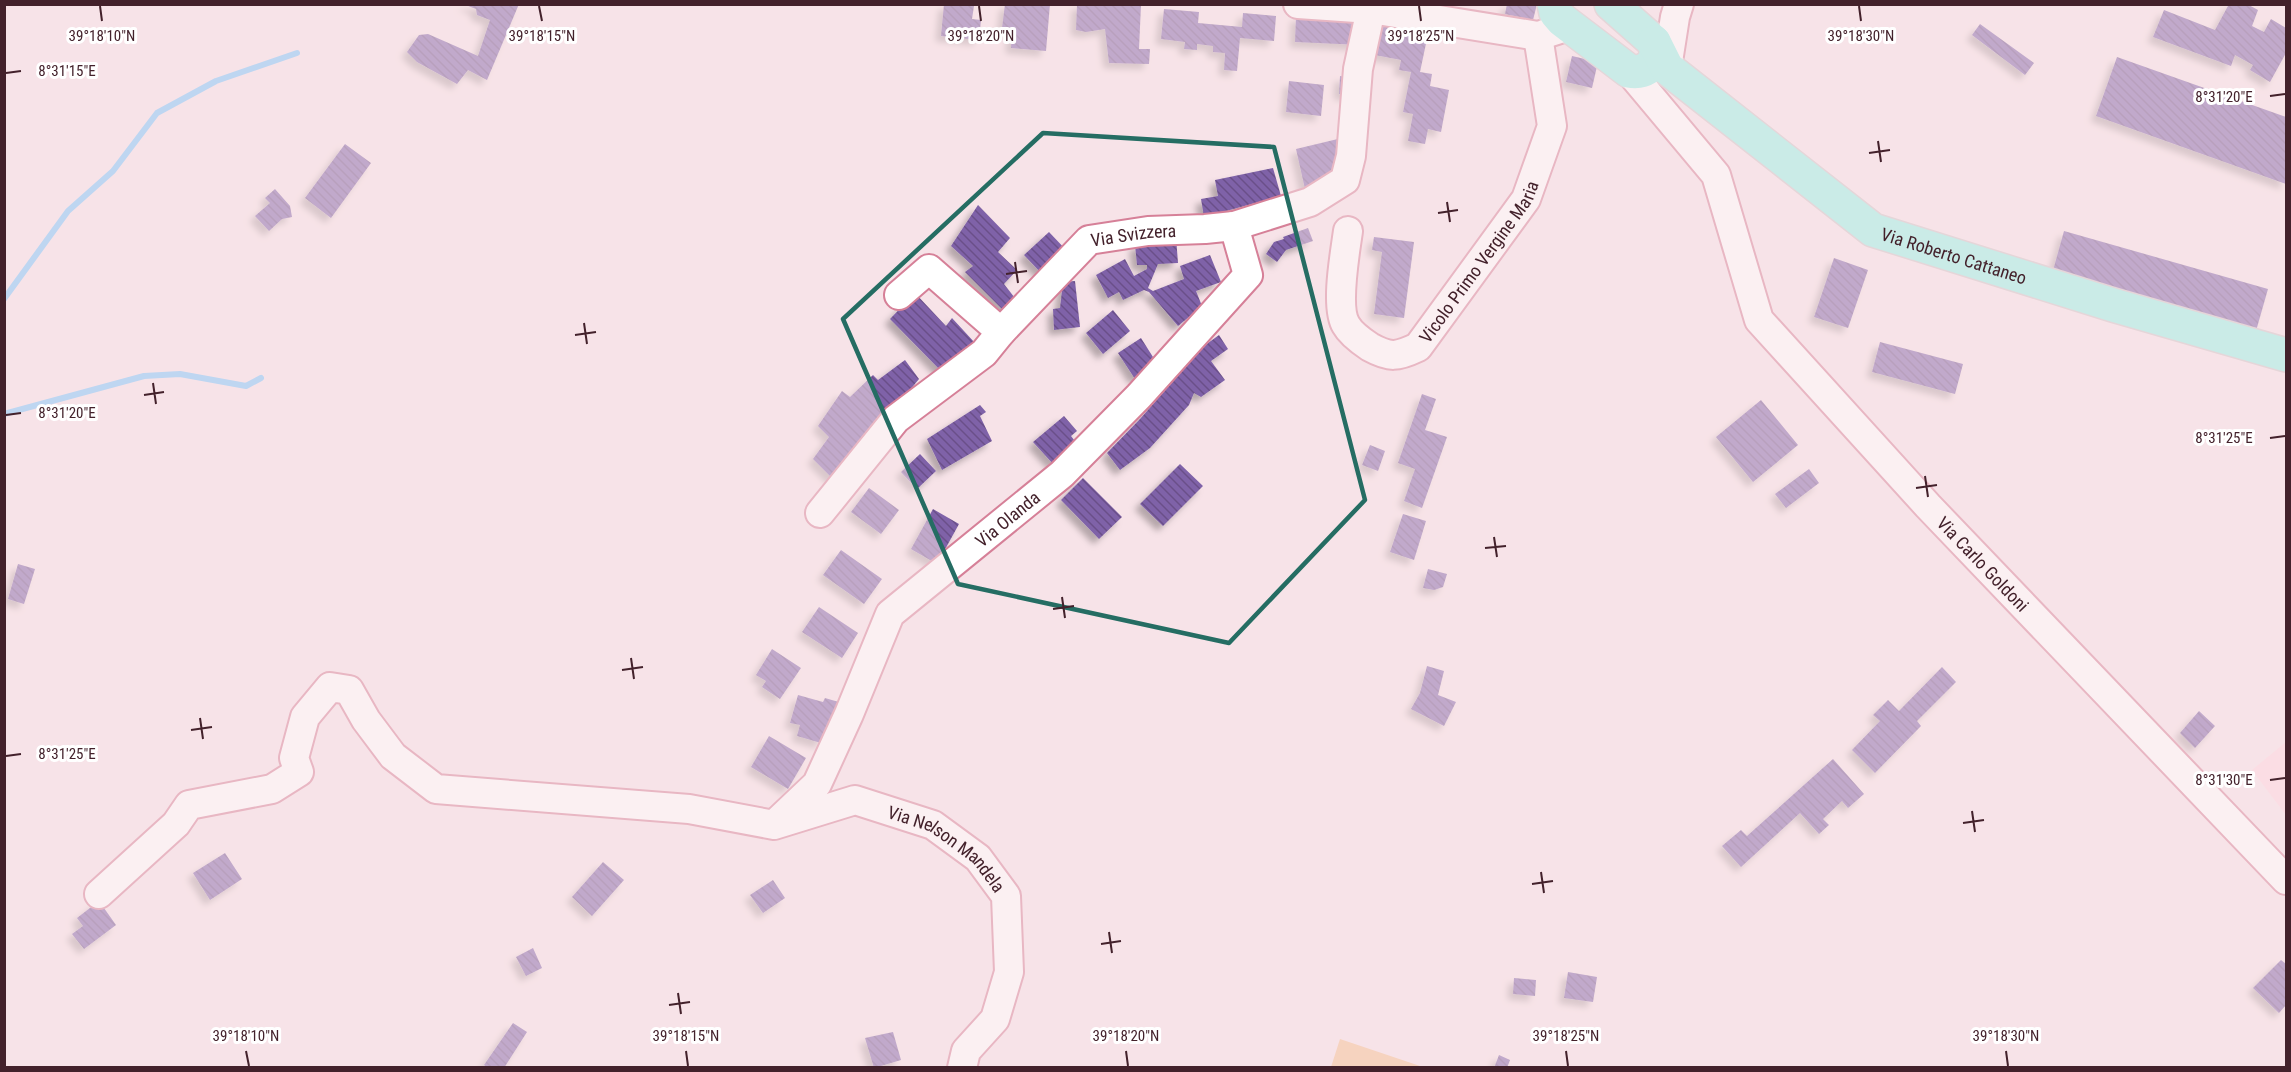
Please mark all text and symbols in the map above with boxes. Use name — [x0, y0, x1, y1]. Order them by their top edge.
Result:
text: 39°18'10"N — [69, 27, 135, 45]
text: 39°18'15"N — [509, 27, 575, 45]
text: 39°18'20"N — [948, 27, 1014, 45]
text: 39°18'25"N — [1388, 27, 1454, 45]
text: 39°18'30"N — [1828, 27, 1894, 45]
text: 8°31'15"E — [38, 62, 96, 80]
text: 8°31'20"E — [2195, 88, 2253, 106]
street label: Vicolo Primo Vergine Maria — [1414, 178, 1542, 347]
street label: Via Svizzera — [1089, 220, 1176, 250]
street label: Via Roberto Cattaneo — [1879, 223, 2029, 288]
text: 8°31'20"E — [38, 404, 96, 422]
text: 8°31'25"E — [2195, 429, 2253, 447]
street label: Via Olanda — [971, 486, 1044, 551]
street label: Via Carlo Goldoni — [1933, 512, 2033, 615]
text: 8°31'25"E — [38, 745, 96, 763]
text: 8°31'30"E — [2195, 771, 2253, 789]
street label: Via Nelson Mandela — [885, 801, 1010, 896]
text: 39°18'10"N — [213, 1027, 279, 1045]
text: 39°18'15"N — [653, 1027, 719, 1045]
text: 39°18'20"N — [1093, 1027, 1159, 1045]
text: 39°18'25"N — [1533, 1027, 1599, 1045]
text: 39°18'30"N — [1973, 1027, 2039, 1045]

